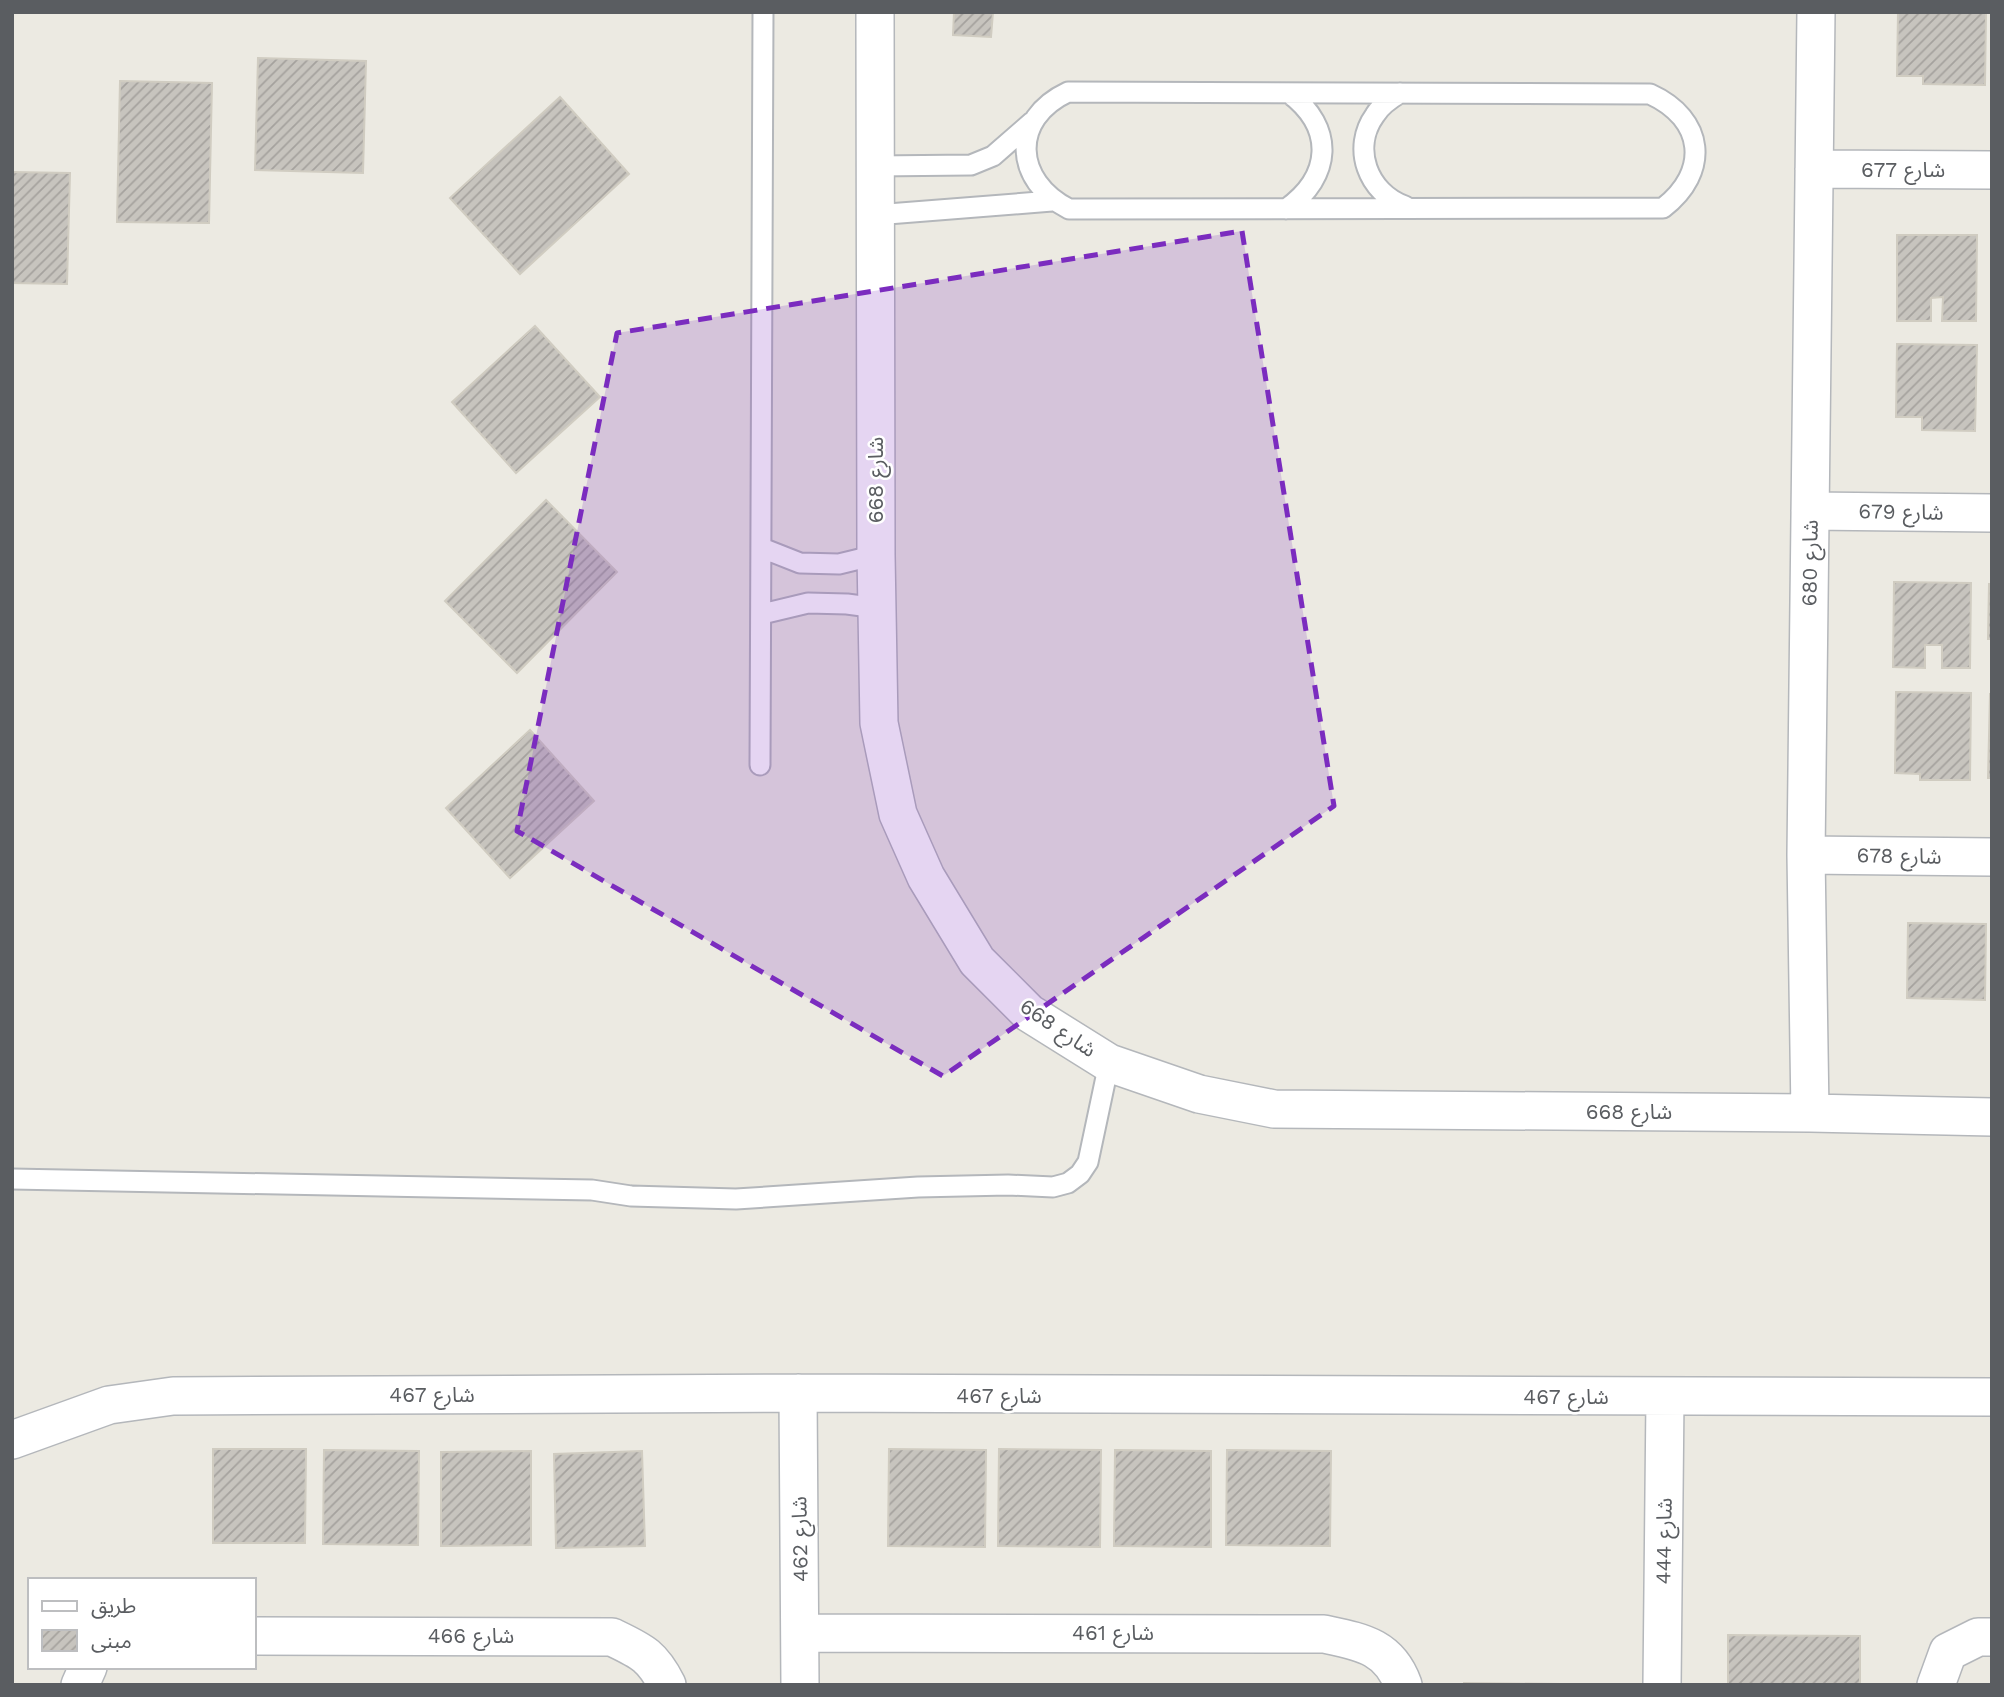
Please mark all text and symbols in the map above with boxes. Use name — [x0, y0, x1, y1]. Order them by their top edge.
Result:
street label: شارع 677 — [1861, 157, 1945, 185]
street label: شارع 668 — [863, 437, 891, 523]
street label: شارع 679 — [1858, 498, 1944, 528]
street label: شارع 680 — [1796, 519, 1826, 607]
street label: شارع 678 — [1856, 842, 1942, 872]
street label: شارع 668 — [1014, 993, 1101, 1065]
street label: شارع 668 — [1586, 1099, 1672, 1127]
street label: شارع 467 — [389, 1382, 475, 1410]
street label: شارع 467 — [956, 1383, 1042, 1411]
street label: شارع 467 — [1523, 1384, 1609, 1412]
street label: شارع 462 — [786, 1496, 816, 1582]
street label: شارع 444 — [1650, 1497, 1680, 1585]
legend — [28, 1578, 256, 1669]
text: طريق — [91, 1593, 136, 1619]
street label: شارع 461 — [1072, 1620, 1154, 1648]
street label: شارع 466 — [428, 1623, 514, 1651]
text: مبنى — [91, 1628, 132, 1653]

